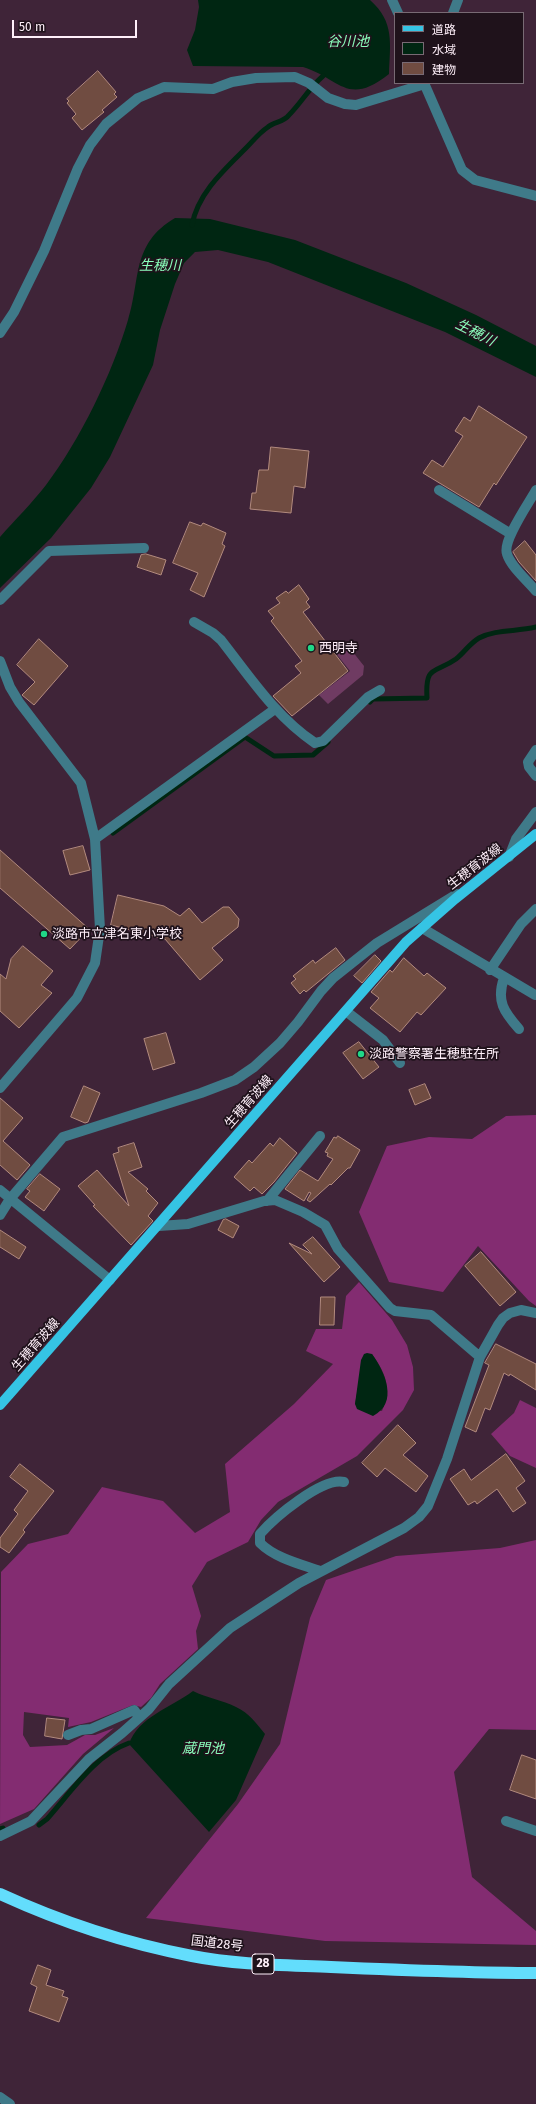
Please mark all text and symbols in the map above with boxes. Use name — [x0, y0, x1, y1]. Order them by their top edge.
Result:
scale bar — [14, 12, 139, 38]
legend — [394, 12, 524, 84]
text: 50 m — [19, 20, 45, 34]
text: 道路 — [432, 23, 456, 37]
water label: 谷川池 — [327, 34, 369, 50]
text: 水域 — [432, 43, 456, 57]
text: 建物 — [432, 63, 456, 77]
water label: 生穂川 — [139, 258, 181, 274]
water label: 生穂川 — [452, 316, 498, 350]
place label: 西明寺 — [319, 640, 358, 656]
marker: 西明寺 — [306, 643, 316, 653]
street label: 生穂育波線 — [445, 841, 505, 893]
place label: 淡路市立津名東小学校 — [52, 926, 182, 942]
marker: 淡路市立津名東小学校 — [39, 929, 49, 939]
place label: 淡路警察署生穂駐在所 — [369, 1046, 499, 1062]
marker: 淡路警察署生穂駐在所 — [356, 1049, 366, 1059]
street label: 生穂育波線 — [222, 1072, 276, 1132]
street label: 生穂育波線 — [9, 1315, 63, 1375]
water label: 蔵門池 — [182, 1741, 224, 1757]
street label: 国道28号 — [190, 1933, 244, 1955]
road number: 28 — [252, 1954, 274, 1974]

